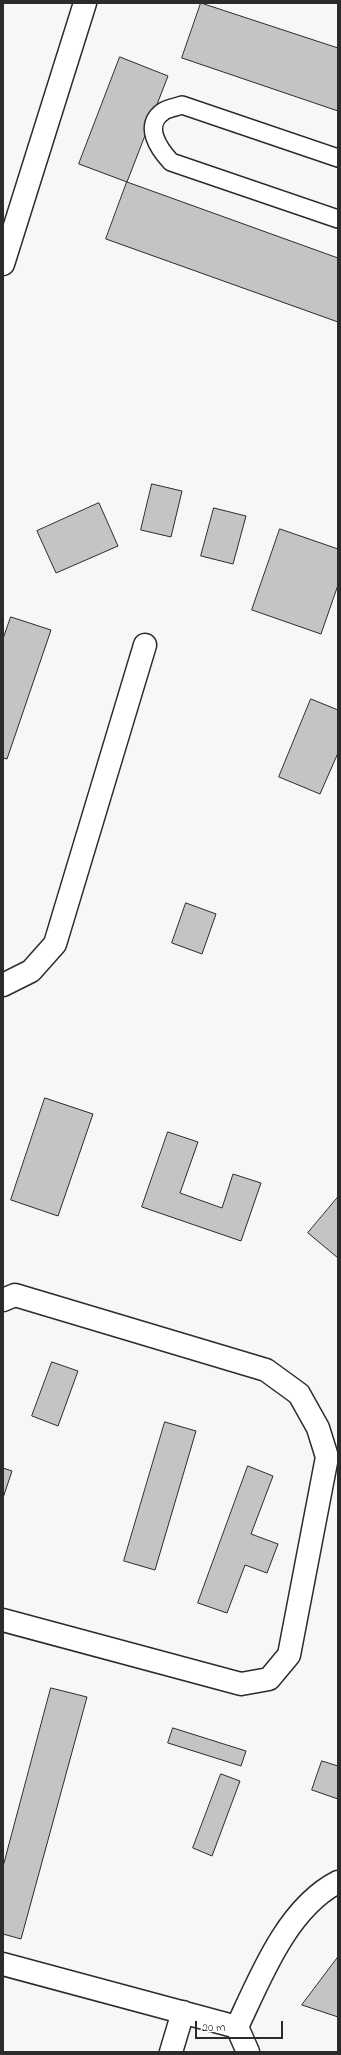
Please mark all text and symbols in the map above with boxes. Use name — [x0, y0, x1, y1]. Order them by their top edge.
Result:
scale bar — [197, 2013, 285, 2039]
text: 20 m — [202, 2019, 225, 2037]

